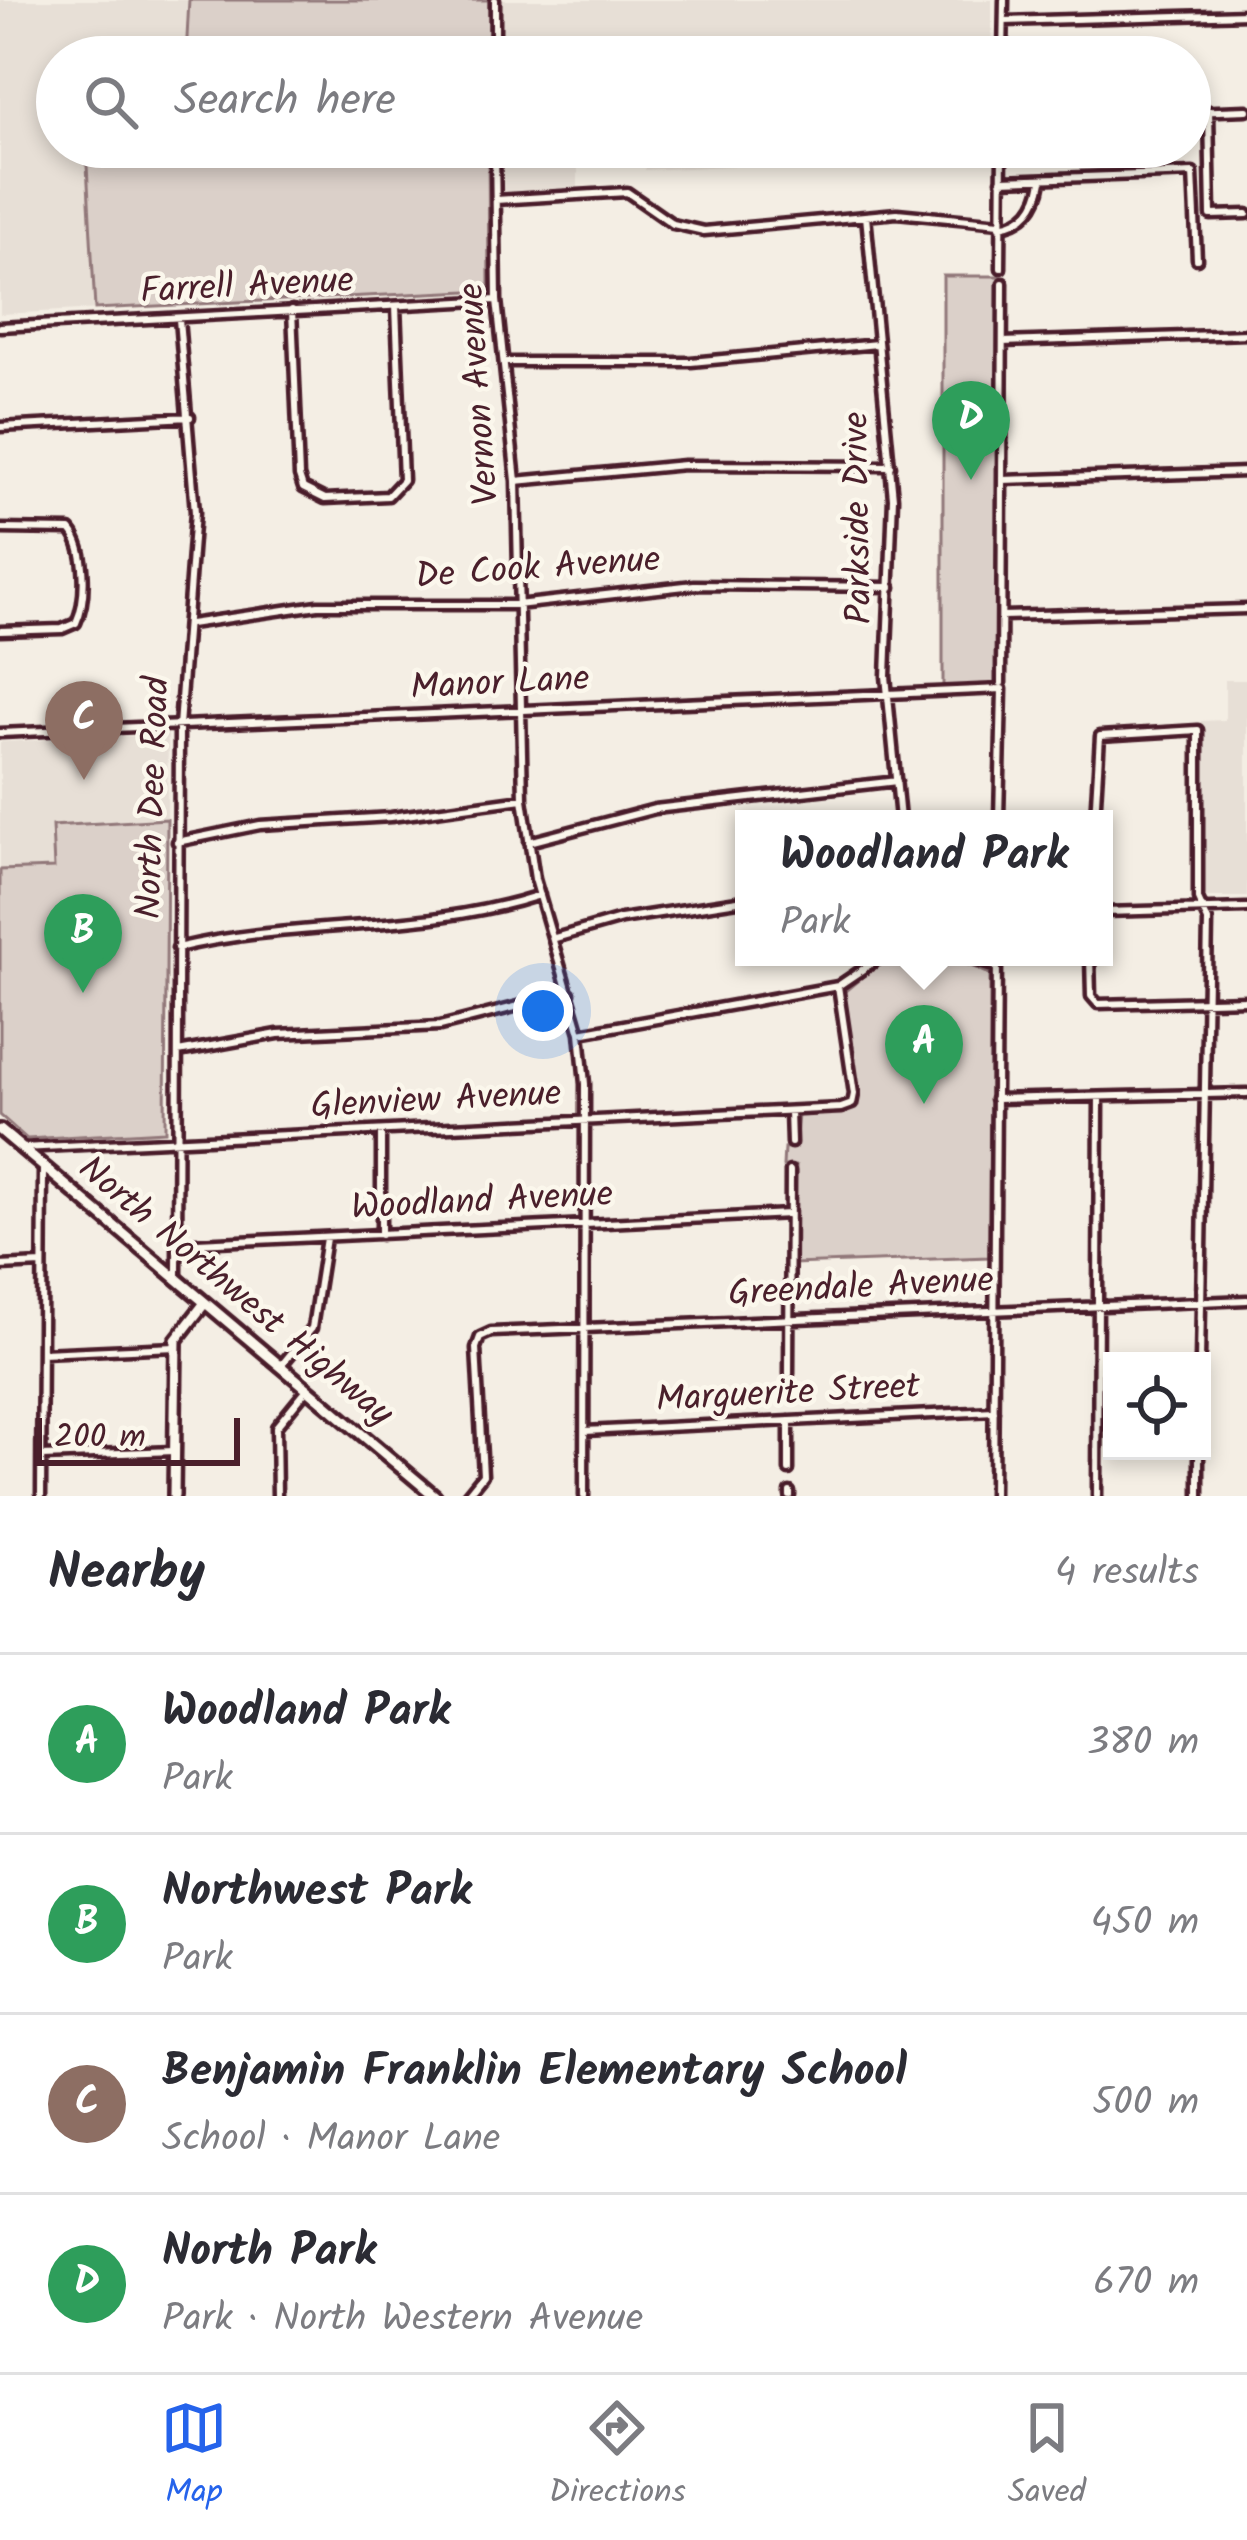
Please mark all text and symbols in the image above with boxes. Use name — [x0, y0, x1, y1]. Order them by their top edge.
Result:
search box — [36, 36, 1211, 168]
text: Search here — [174, 66, 396, 138]
icon: search — [78, 69, 144, 135]
street label: Farrell Avenue — [139, 253, 355, 321]
street label: Vernon Avenue — [444, 281, 516, 507]
pin: D — [932, 381, 1010, 480]
street label: Parkside Drive — [829, 411, 889, 625]
street label: De Cook Avenue — [414, 532, 662, 606]
street label: Manor Lane — [409, 651, 591, 717]
street label: North Dee Road — [121, 675, 187, 920]
pin: C — [45, 681, 123, 780]
popup — [735, 810, 1113, 966]
text: Woodland Park — [780, 821, 1068, 893]
text: Park — [780, 893, 851, 955]
pin: B — [44, 894, 122, 993]
your location — [513, 981, 573, 1041]
pin: A — [885, 1005, 963, 1104]
street label: Glenview Avenue — [309, 1066, 563, 1136]
street label: North Northwest Highway — [65, 1142, 406, 1442]
street label: Woodland Avenue — [350, 1167, 614, 1237]
street label: Greendale Avenue — [727, 1253, 995, 1323]
map controls — [1103, 1352, 1211, 1460]
button: locate — [1103, 1352, 1211, 1460]
street label: Marguerite Street — [655, 1359, 922, 1429]
scale bar — [36, 1412, 240, 1465]
text: 200 m — [54, 1412, 146, 1465]
text: Nearby — [48, 1534, 205, 1615]
text: 4 results — [1055, 1543, 1199, 1605]
text: Woodland Park — [162, 1677, 450, 1749]
text: A — [75, 1713, 99, 1775]
text: 380 m — [1087, 1713, 1199, 1775]
text: Park — [162, 1749, 233, 1811]
text: Northwest Park — [162, 1857, 472, 1929]
text: B — [75, 1893, 99, 1955]
text: 450 m — [1090, 1893, 1199, 1955]
text: Park — [162, 1929, 233, 1991]
text: Benjamin Franklin Elementary School — [162, 2037, 907, 2109]
text: C — [75, 2073, 99, 2135]
text: 500 m — [1092, 2073, 1199, 2135]
text: School · Manor Lane — [162, 2109, 500, 2171]
text: North Park — [162, 2217, 376, 2289]
text: D — [74, 2253, 100, 2315]
text: 670 m — [1093, 2253, 1199, 2315]
text: Park · North Western Avenue — [162, 2289, 643, 2351]
tab: Map — [161, 2395, 227, 2520]
tab: Directions — [549, 2395, 686, 2520]
tab: Saved — [1008, 2395, 1086, 2520]

